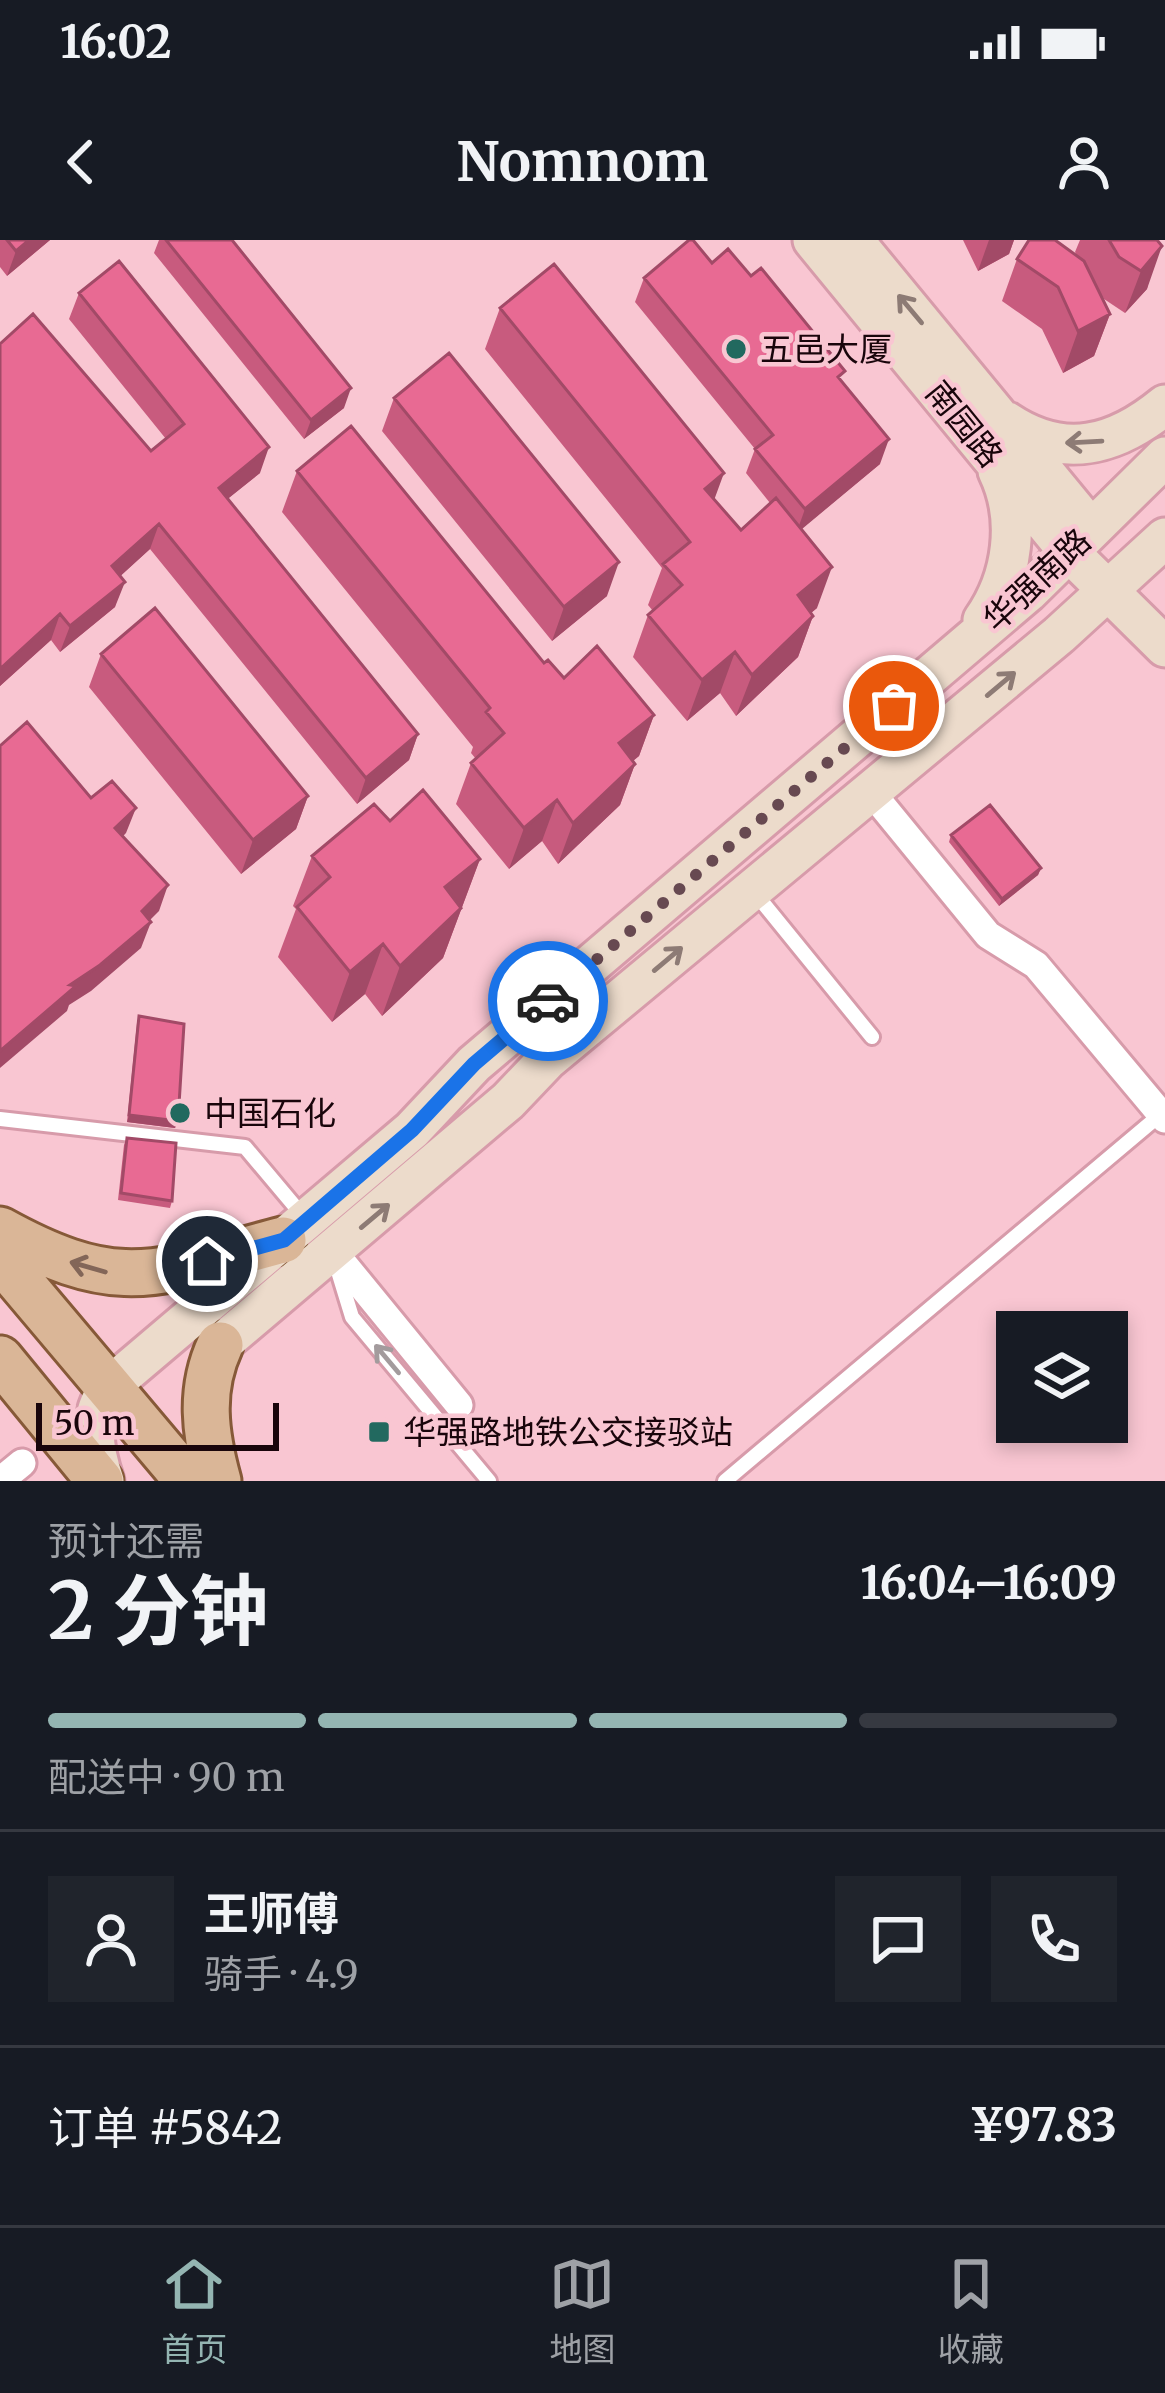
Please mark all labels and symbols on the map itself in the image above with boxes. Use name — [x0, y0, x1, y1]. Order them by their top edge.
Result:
one-way arrow — [897, 294, 924, 326]
place label: 五邑大厦 — [760, 329, 892, 370]
marker: 五邑大厦 — [723, 336, 749, 362]
street label: 南园路 — [917, 373, 1011, 475]
one-way arrow — [1066, 431, 1105, 454]
street label: 华强南路 — [975, 520, 1099, 640]
pin — [843, 655, 945, 757]
one-way arrow — [984, 671, 1016, 697]
courier — [488, 941, 608, 1061]
one-way arrow — [651, 946, 683, 973]
place label: 中国石化 — [204, 1093, 336, 1134]
marker: 中国石化 — [167, 1100, 193, 1126]
one-way arrow — [359, 1203, 390, 1230]
pin — [156, 1210, 258, 1312]
one-way arrow — [70, 1254, 108, 1276]
one-way arrow — [373, 1344, 401, 1375]
scale bar — [36, 1397, 279, 1450]
place label: 华强路地铁公交接驳站 — [403, 1412, 733, 1453]
marker: 华强路地铁公交接驳站 — [366, 1419, 392, 1445]

